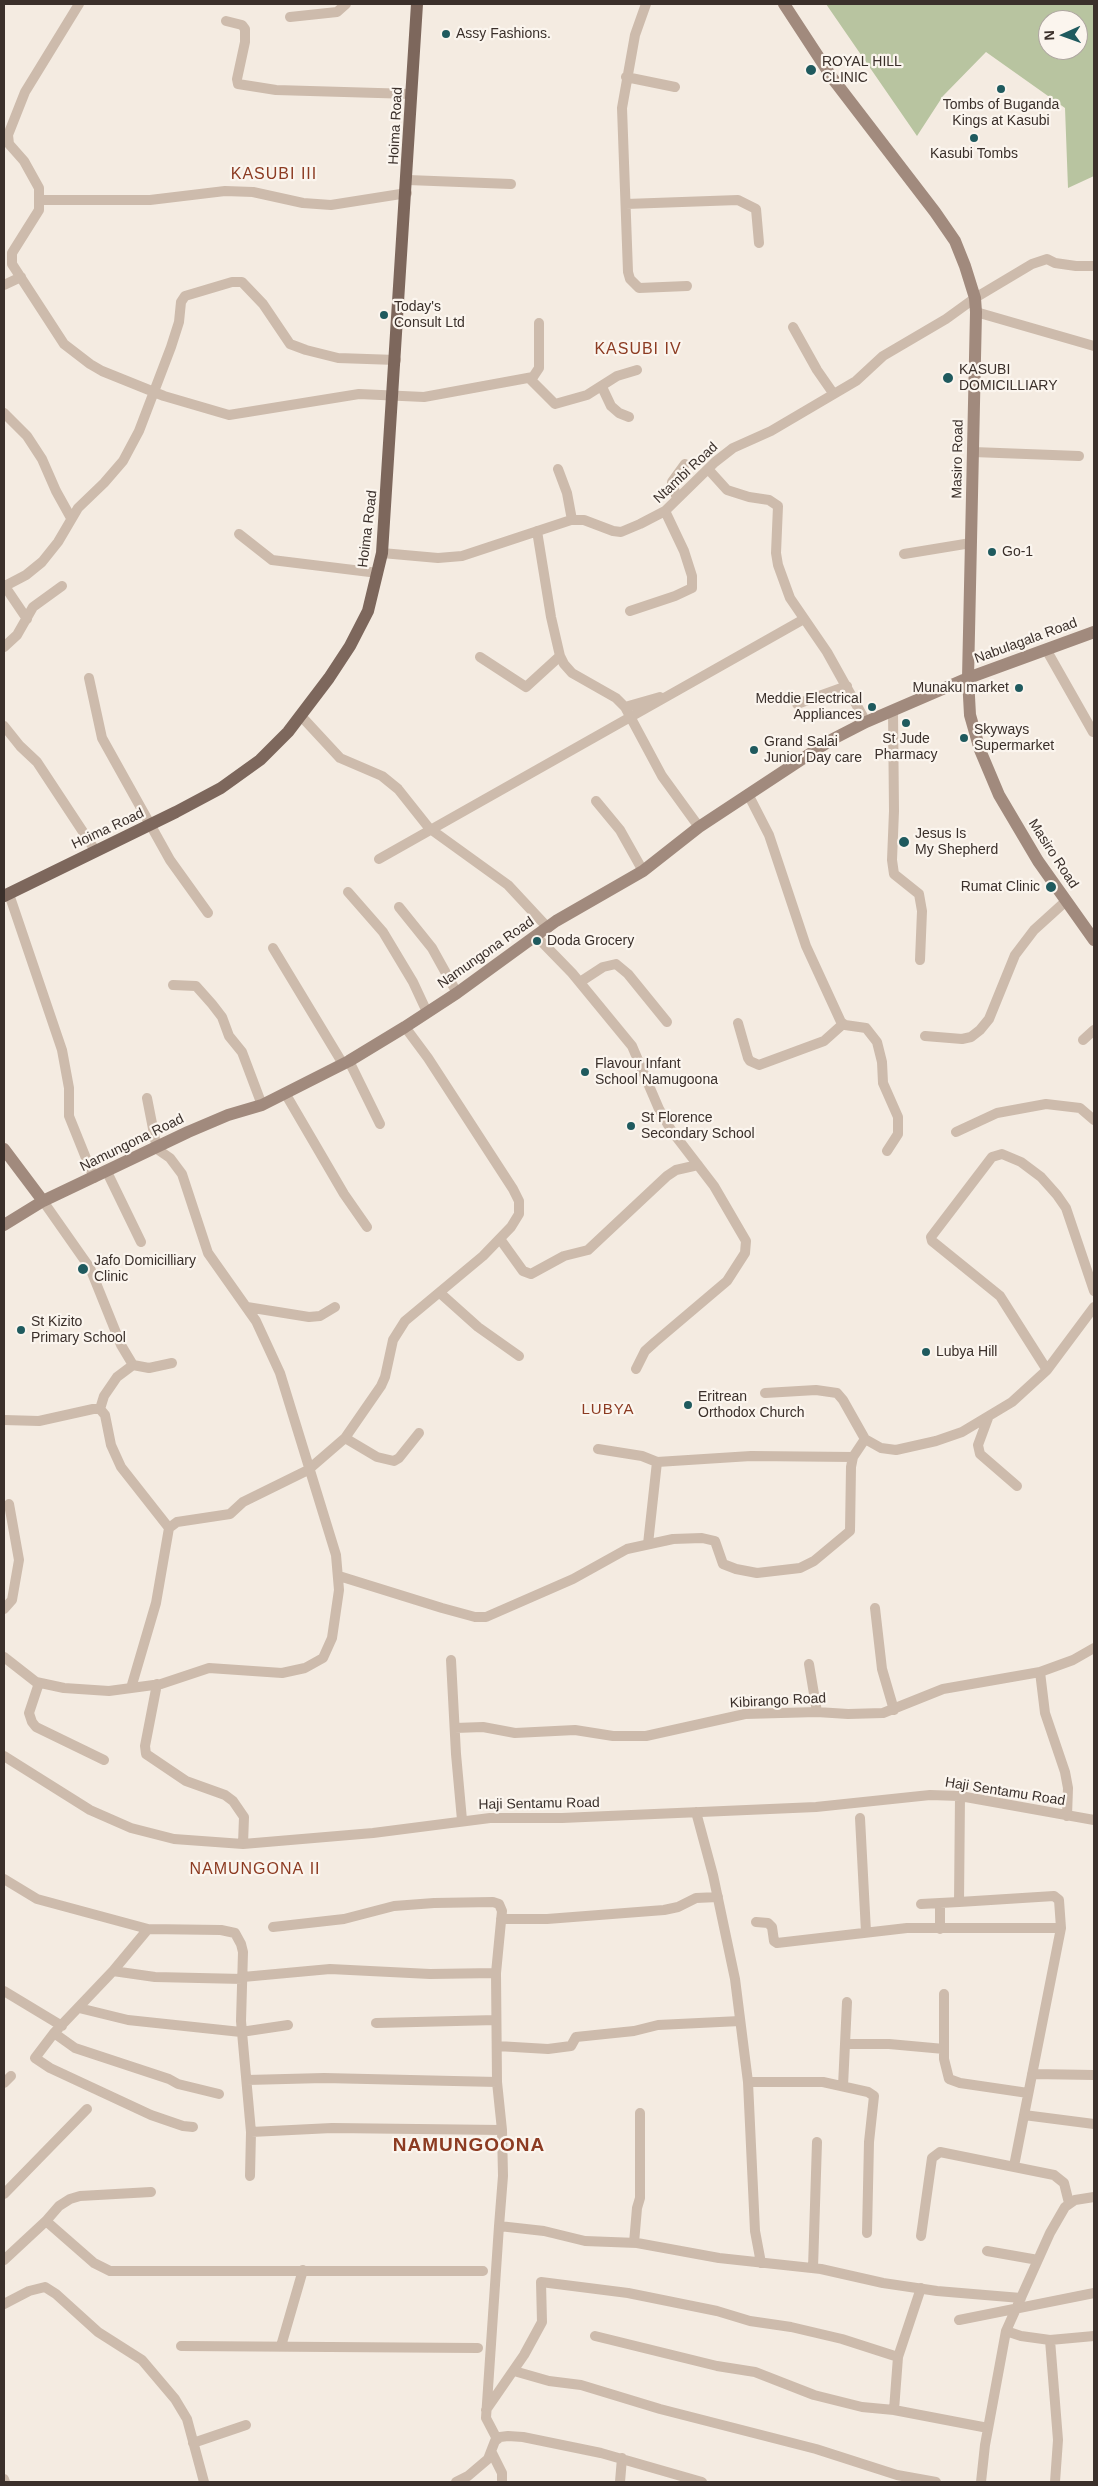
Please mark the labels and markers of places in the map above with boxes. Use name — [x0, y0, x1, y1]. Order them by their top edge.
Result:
place label: Assy Fashions. — [456, 26, 551, 42]
marker: Assy Fashions. — [440, 28, 452, 40]
place label: ROYAL HILL CLINIC — [822, 54, 902, 86]
marker: ROYAL HILL CLINIC — [804, 63, 818, 77]
marker: Tombs of Buganda Kings at Kasubi — [995, 83, 1007, 95]
place label: Tombs of Buganda Kings at Kasubi — [943, 97, 1059, 130]
marker: Kasubi Tombs — [968, 132, 980, 144]
place label: Kasubi Tombs — [930, 146, 1018, 162]
place label: Today's Consult Ltd — [394, 299, 465, 332]
marker: Today's Consult Ltd — [378, 309, 390, 321]
place label: KASUBI DOMICILLIARY — [959, 362, 1058, 394]
marker: KASUBI DOMICILLIARY — [941, 371, 955, 385]
place label: Go-1 — [1002, 544, 1033, 560]
marker: Go-1 — [986, 546, 998, 558]
place label: Munaku market — [913, 680, 1009, 696]
marker: Munaku market — [1013, 682, 1025, 694]
place label: Meddie Electrical Appliances — [755, 691, 862, 724]
marker: Meddie Electrical Appliances — [866, 701, 878, 713]
marker: St Jude Pharmacy — [900, 717, 912, 729]
place label: Skyways Supermarket — [974, 722, 1054, 754]
place label: St Jude Pharmacy — [874, 731, 938, 764]
marker: Skyways Supermarket — [958, 732, 970, 744]
place label: Grand Salai Junior Day care — [764, 734, 862, 766]
marker: Grand Salai Junior Day care — [748, 744, 760, 756]
place label: Jesus Is My Shepherd — [915, 826, 998, 859]
marker: Jesus Is My Shepherd — [897, 835, 911, 849]
place label: Rumat Clinic — [961, 879, 1040, 895]
marker: Rumat Clinic — [1044, 880, 1058, 894]
place label: Doda Grocery — [547, 933, 634, 949]
marker: Doda Grocery — [531, 935, 543, 947]
place label: Flavour Infant School Namugoona — [595, 1056, 718, 1088]
marker: Flavour Infant School Namugoona — [579, 1066, 591, 1078]
place label: St Florence Secondary School — [641, 1110, 755, 1142]
marker: St Florence Secondary School — [625, 1120, 637, 1132]
place label: Jafo Domicilliary Clinic — [94, 1253, 196, 1285]
marker: Jafo Domicilliary Clinic — [76, 1262, 90, 1276]
place label: St Kizito Primary School — [31, 1314, 126, 1346]
marker: St Kizito Primary School — [15, 1324, 27, 1336]
place label: Lubya Hill — [936, 1344, 997, 1360]
marker: Lubya Hill — [920, 1346, 932, 1358]
place label: Eritrean Orthodox Church — [698, 1389, 805, 1421]
marker: Eritrean Orthodox Church — [682, 1399, 694, 1411]

